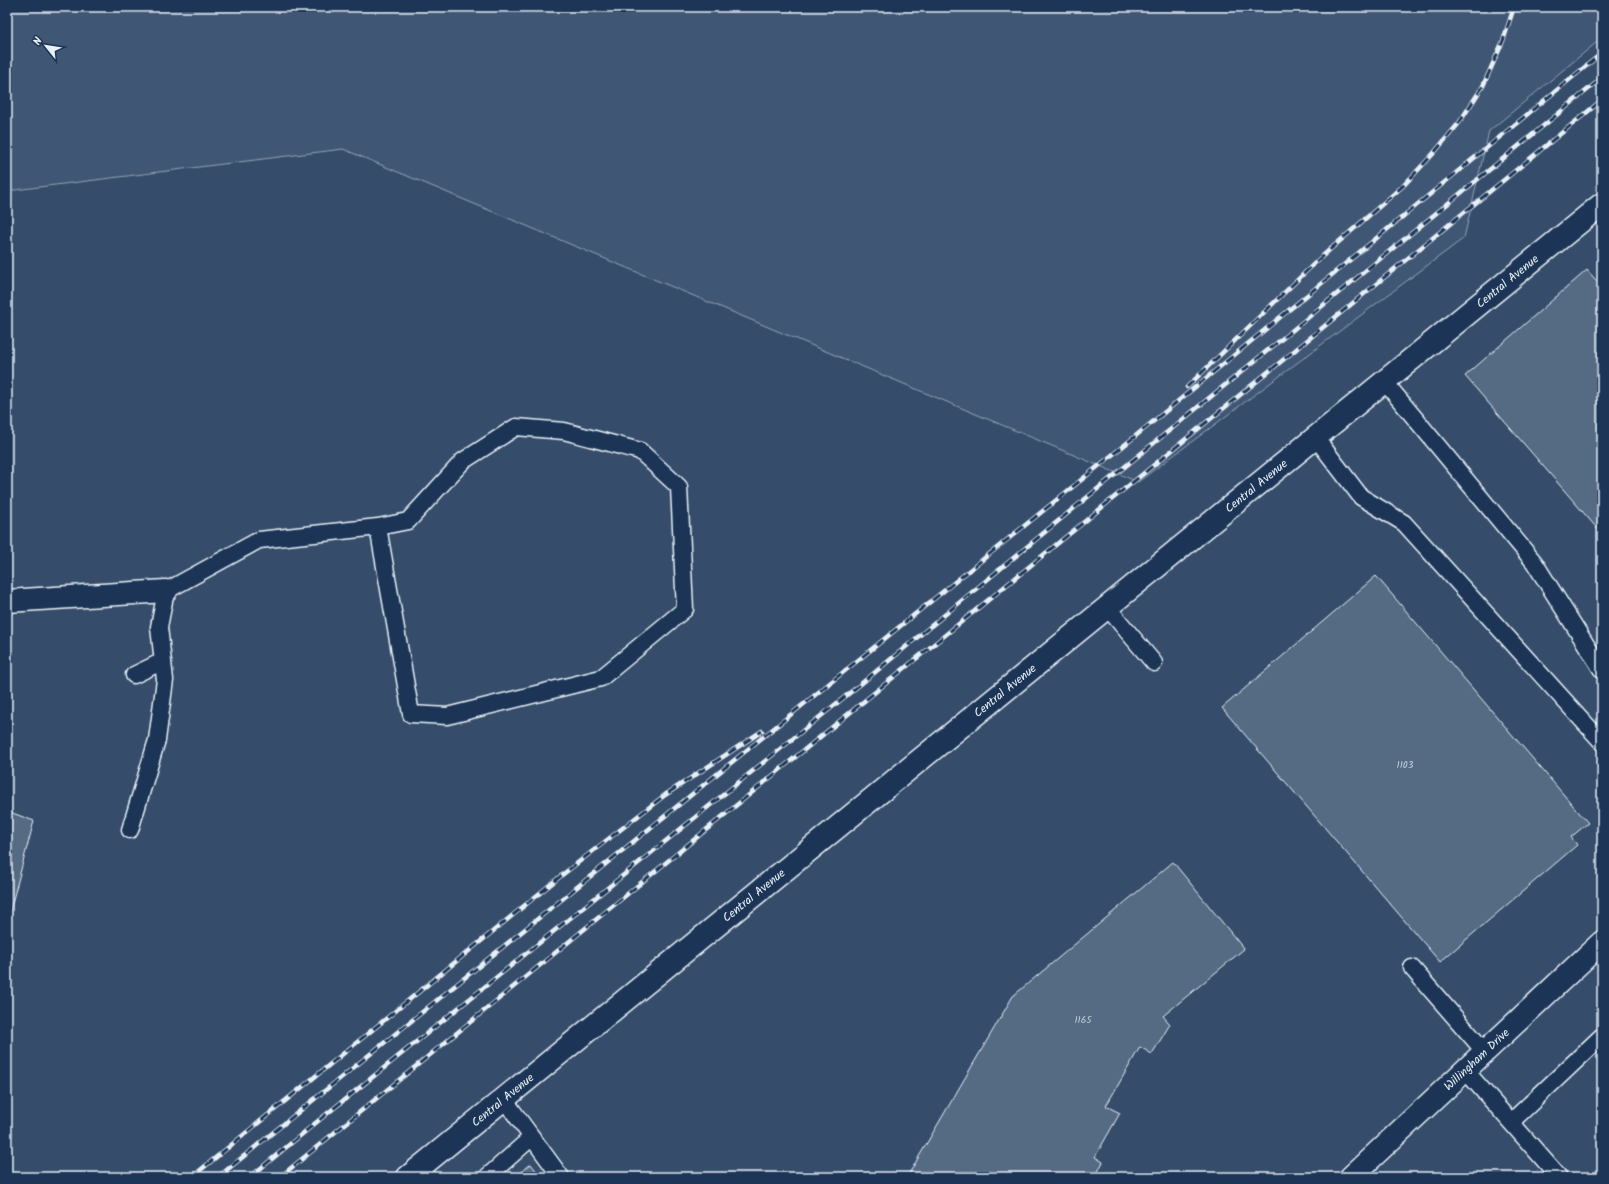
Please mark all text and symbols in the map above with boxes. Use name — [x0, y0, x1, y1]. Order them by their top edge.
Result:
north arrow — [26, 26, 66, 66]
text: N — [29, 34, 48, 49]
street label: Central Avenue — [1472, 249, 1543, 313]
street label: Central Avenue — [1220, 454, 1292, 517]
street label: Central Avenue — [969, 659, 1041, 722]
house number: 1103 — [1397, 757, 1414, 773]
street label: Central Avenue — [718, 863, 790, 927]
house number: 1165 — [1074, 1012, 1092, 1028]
street label: Willingham Drive — [1439, 1023, 1514, 1095]
street label: Central Avenue — [467, 1068, 539, 1131]

